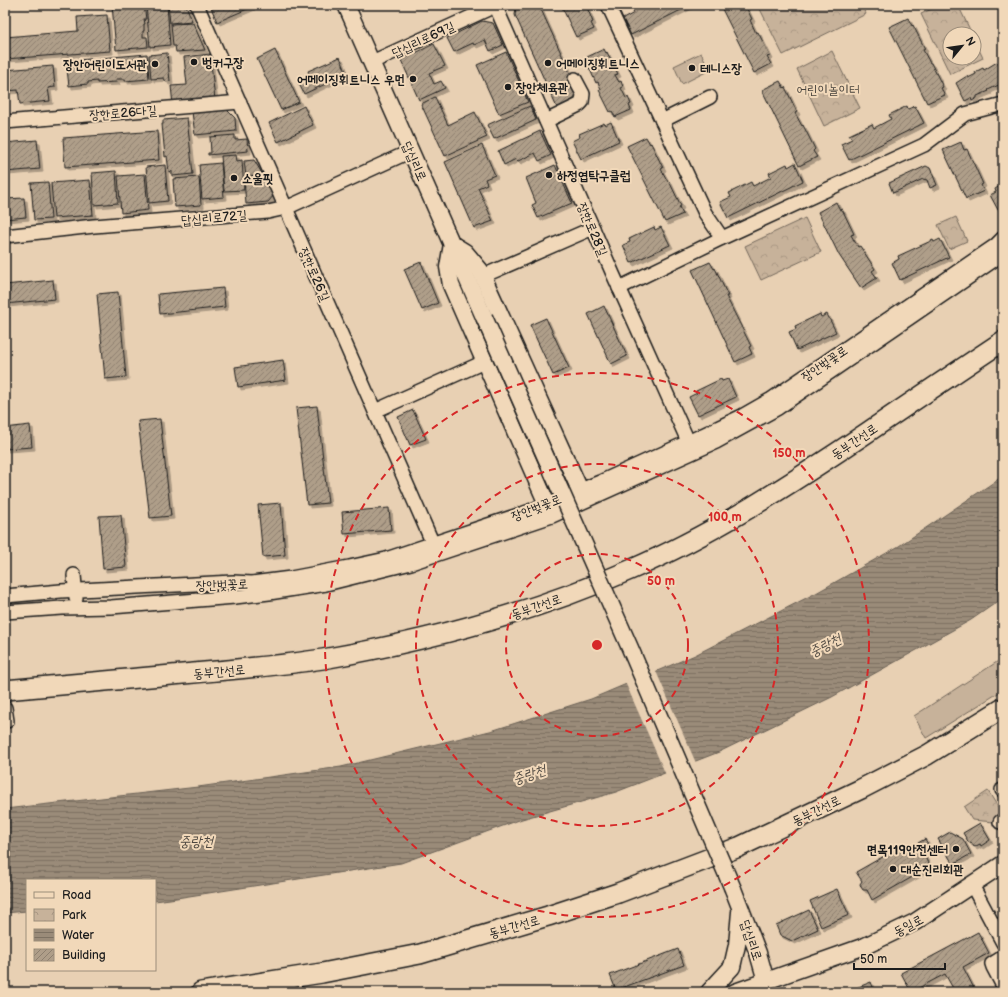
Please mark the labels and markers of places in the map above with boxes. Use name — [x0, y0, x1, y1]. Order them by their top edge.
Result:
place label: 벙커구장 — [202, 55, 244, 71]
place label: 어메이징휘트니스 — [556, 56, 640, 72]
place label: 장안어린이도서관 — [62, 57, 148, 73]
marker: 벙커구장 — [189, 57, 199, 67]
marker: 어메이징휘트니스 — [543, 58, 553, 68]
marker: 장안어린이도서관 — [150, 59, 160, 69]
place label: 테니스장 — [700, 61, 742, 77]
marker: 테니스장 — [687, 63, 697, 73]
place label: 어메이징휘트니스 우먼 — [297, 72, 405, 88]
marker: 어메이징휘트니스 우먼 — [408, 74, 418, 84]
place label: 장안체육관 — [515, 80, 569, 96]
marker: 장안체육관 — [503, 82, 513, 92]
place label: 하정엽탁구클럽 — [557, 168, 631, 184]
marker: 하정엽탁구클럽 — [544, 170, 554, 180]
place label: 소울핏 — [242, 171, 273, 187]
marker: 소울핏 — [229, 173, 239, 183]
centre of rings — [590, 638, 604, 652]
place label: 면목119안전센터 — [867, 842, 948, 858]
marker: 면목119안전센터 — [951, 844, 961, 854]
place label: 대순진리회관 — [900, 862, 964, 878]
marker: 대순진리회관 — [888, 864, 898, 874]

